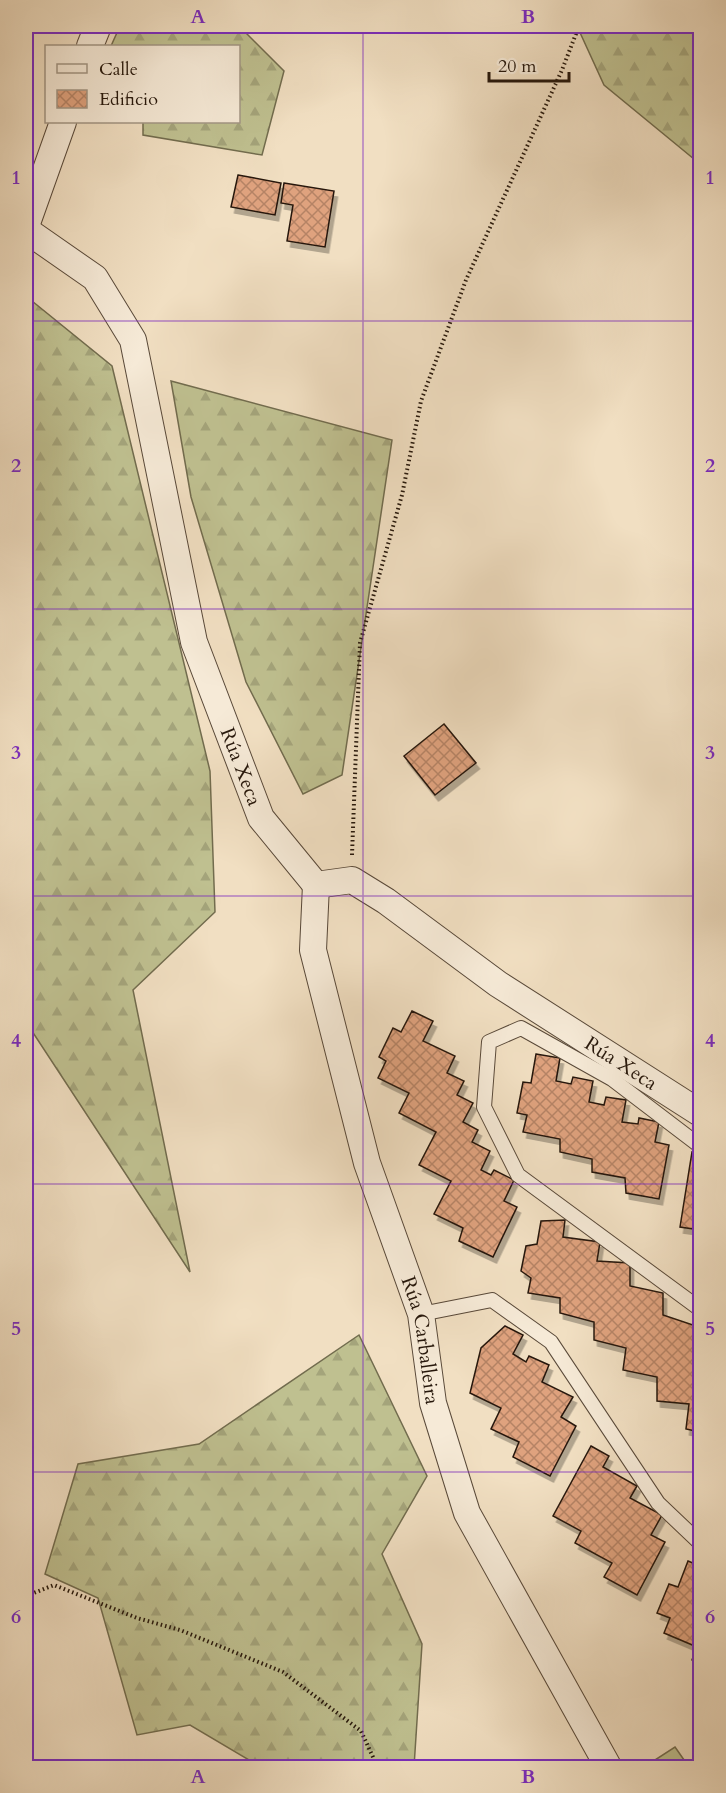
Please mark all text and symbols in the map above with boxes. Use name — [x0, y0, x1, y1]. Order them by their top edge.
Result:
text: A — [190, 3, 206, 30]
text: B — [521, 3, 535, 30]
legend — [45, 45, 240, 123]
scale bar — [489, 45, 568, 83]
text: 20 m — [498, 54, 537, 79]
text: Calle — [99, 57, 138, 82]
text: Edificio — [99, 87, 158, 112]
text: 1 — [11, 164, 21, 191]
text: 1 — [705, 164, 715, 191]
text: 2 — [11, 452, 21, 479]
text: 2 — [705, 452, 715, 479]
street label: Rúa Xeca — [214, 724, 268, 810]
text: 3 — [11, 739, 21, 766]
text: 3 — [705, 739, 715, 766]
text: 4 — [11, 1027, 21, 1054]
text: 4 — [705, 1027, 715, 1054]
street label: Rúa Xeca — [579, 1030, 663, 1097]
street label: Rúa Carballeira — [395, 1273, 446, 1406]
text: 5 — [11, 1315, 21, 1342]
text: 5 — [705, 1315, 715, 1342]
text: 6 — [11, 1603, 21, 1630]
text: 6 — [705, 1603, 715, 1630]
text: A — [190, 1763, 206, 1790]
text: B — [521, 1763, 535, 1790]

